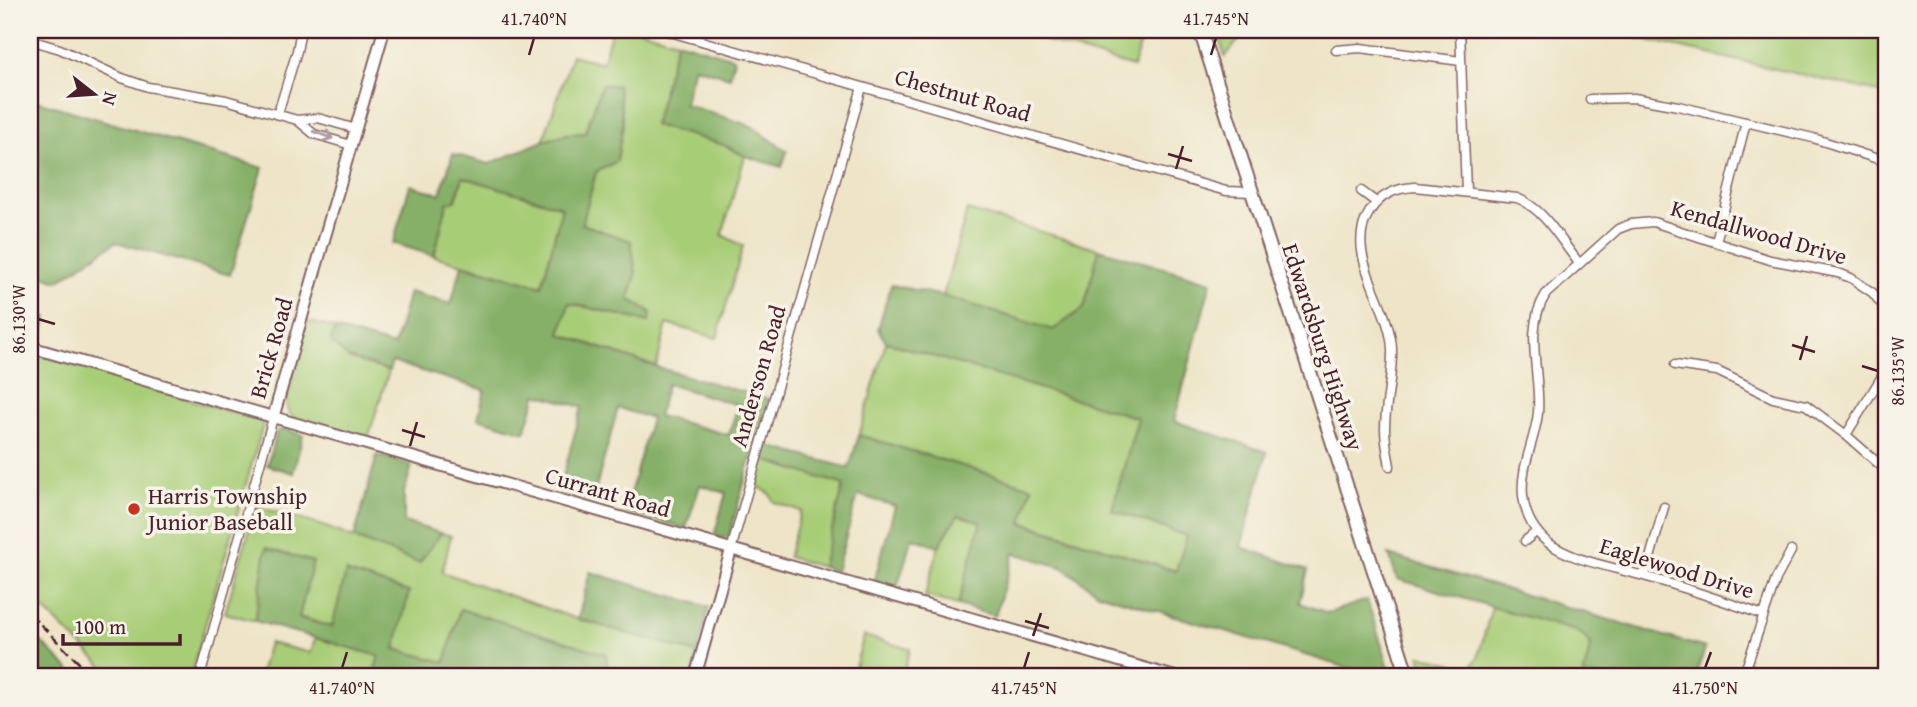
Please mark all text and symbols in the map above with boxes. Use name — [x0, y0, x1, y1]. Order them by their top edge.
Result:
text: 41.740°N — [501, 5, 567, 32]
text: 41.745°N — [1183, 5, 1249, 32]
street label: Chestnut Road — [891, 59, 1036, 130]
north arrow — [60, 60, 130, 130]
text: N — [95, 89, 126, 109]
one-way arrow — [311, 130, 333, 143]
street label: Kendallwood Drive — [1667, 191, 1851, 272]
street label: Edwardsburg Highway — [1274, 239, 1373, 455]
text: 86.130°W — [5, 284, 32, 354]
street label: Brick Road — [240, 293, 301, 402]
street label: Anderson Road — [721, 300, 794, 451]
text: 86.135°W — [1884, 336, 1911, 406]
street label: Currant Road — [542, 458, 675, 525]
place label: Harris Township Junior Baseball — [145, 479, 307, 538]
marker: Harris Township Junior Baseball — [126, 501, 142, 517]
street label: Eaglewood Drive — [1596, 528, 1758, 607]
scale bar — [63, 602, 180, 646]
text: 100 m — [74, 611, 126, 642]
text: 41.740°N — [309, 674, 375, 701]
text: 41.745°N — [991, 674, 1057, 701]
text: 41.750°N — [1672, 674, 1738, 701]

